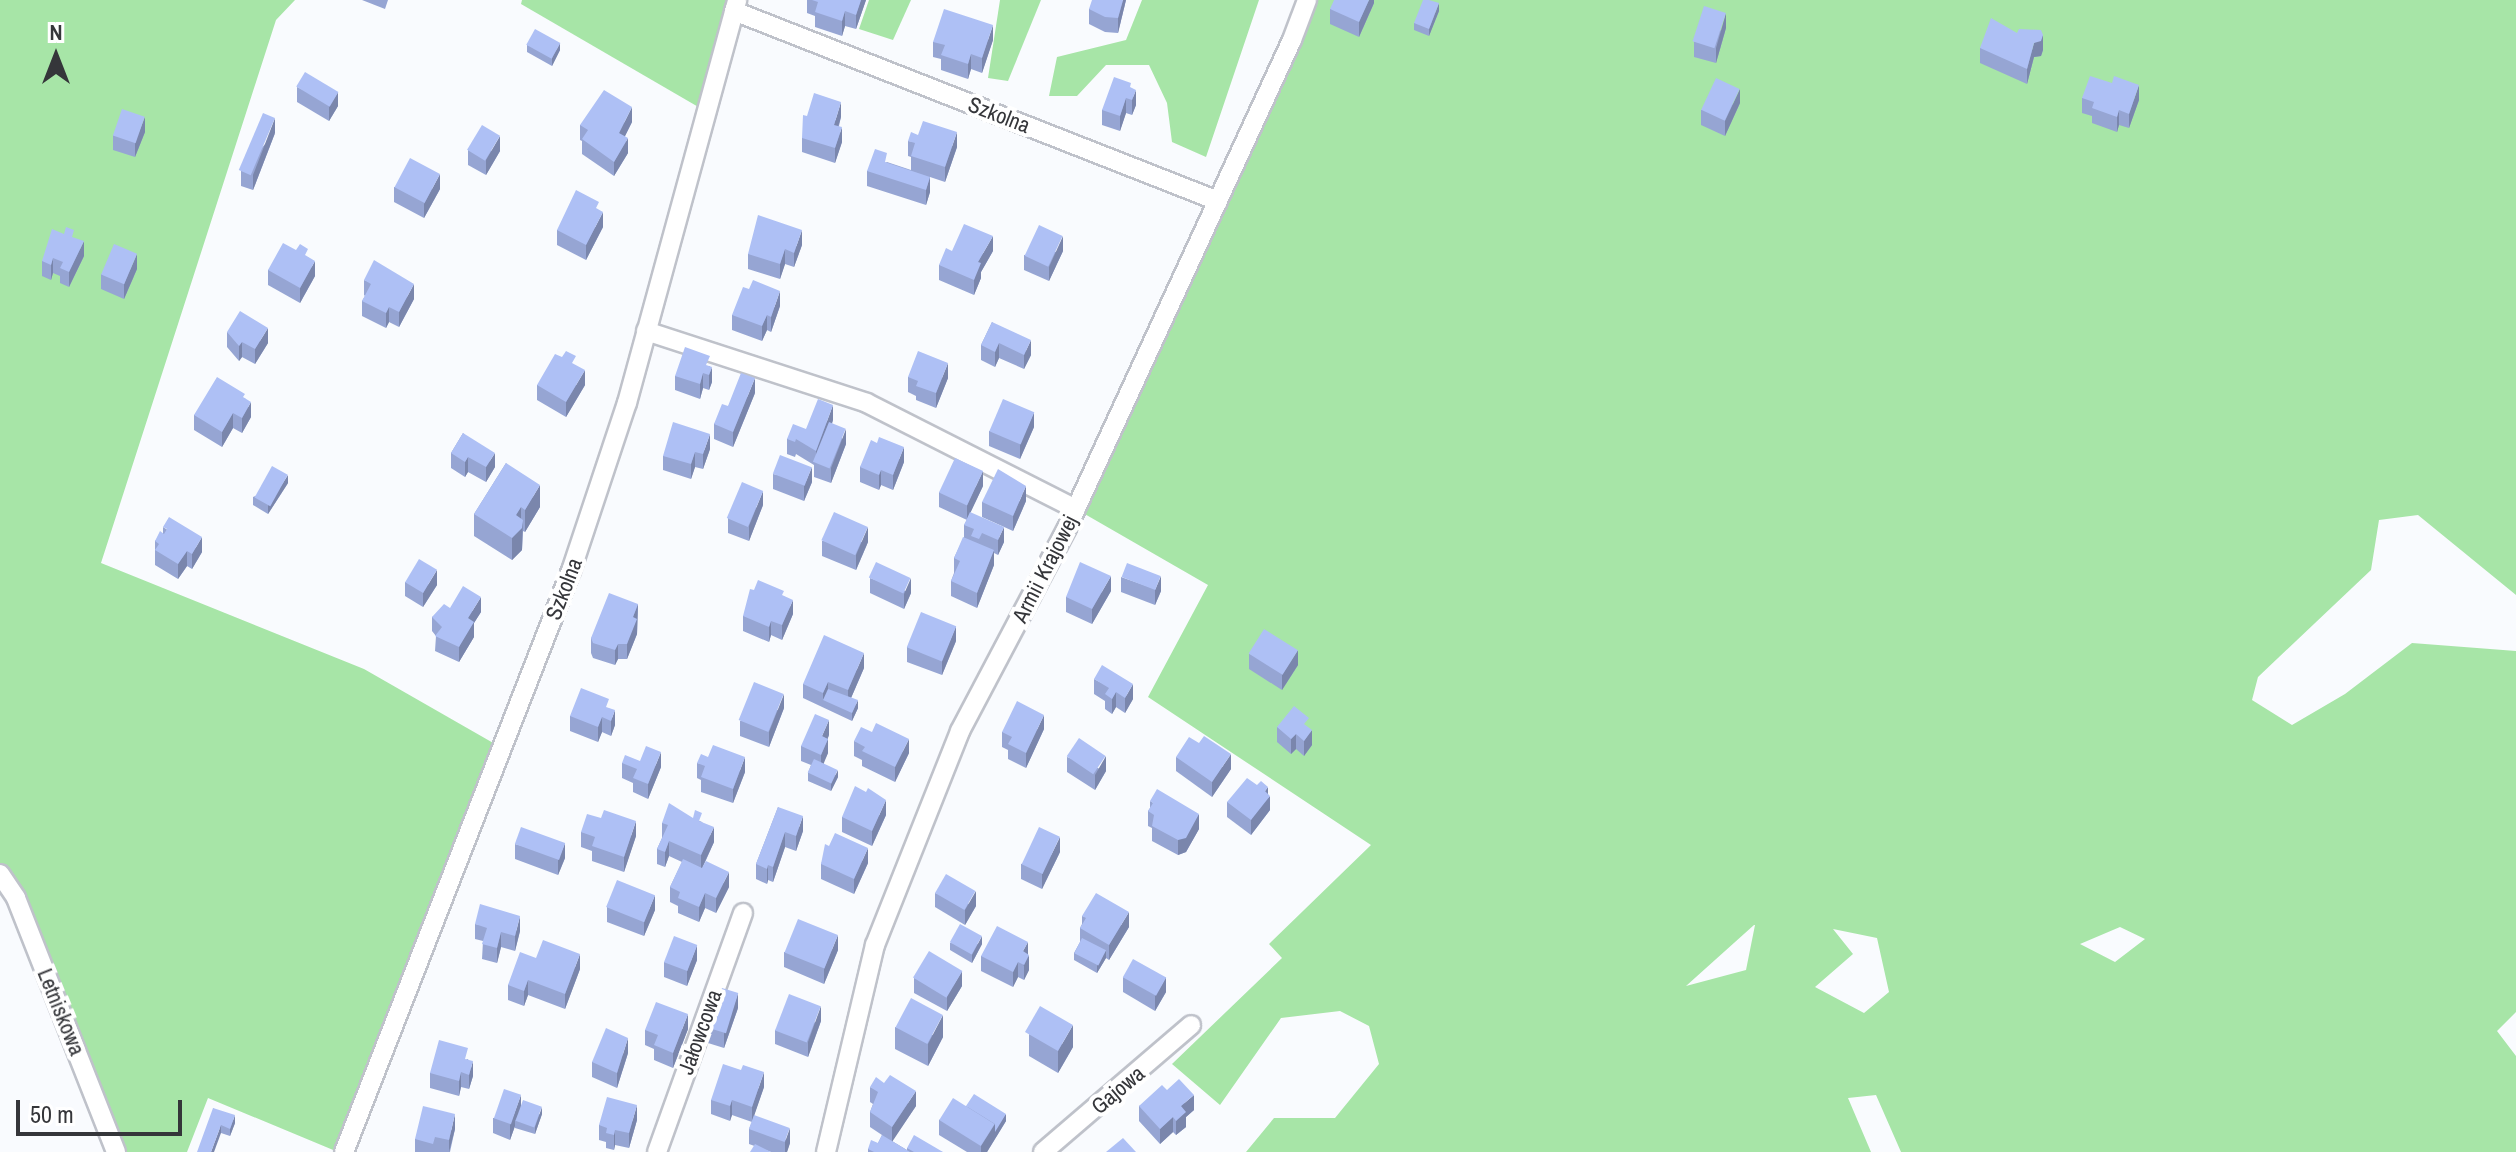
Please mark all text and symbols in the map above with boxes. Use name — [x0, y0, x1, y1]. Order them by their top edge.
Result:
north arrow — [16, 16, 96, 96]
text: N — [49, 17, 63, 47]
street label: Szkolna — [964, 91, 1034, 139]
street label: Armii Krajowej — [1007, 511, 1083, 627]
street label: Szkolna — [540, 554, 588, 624]
street label: Letniskowa — [32, 965, 90, 1059]
street label: Jałowcowa — [673, 986, 727, 1078]
street label: Gajowa — [1086, 1060, 1150, 1120]
scale bar — [20, 1084, 186, 1134]
text: 50 m — [30, 1098, 74, 1130]

